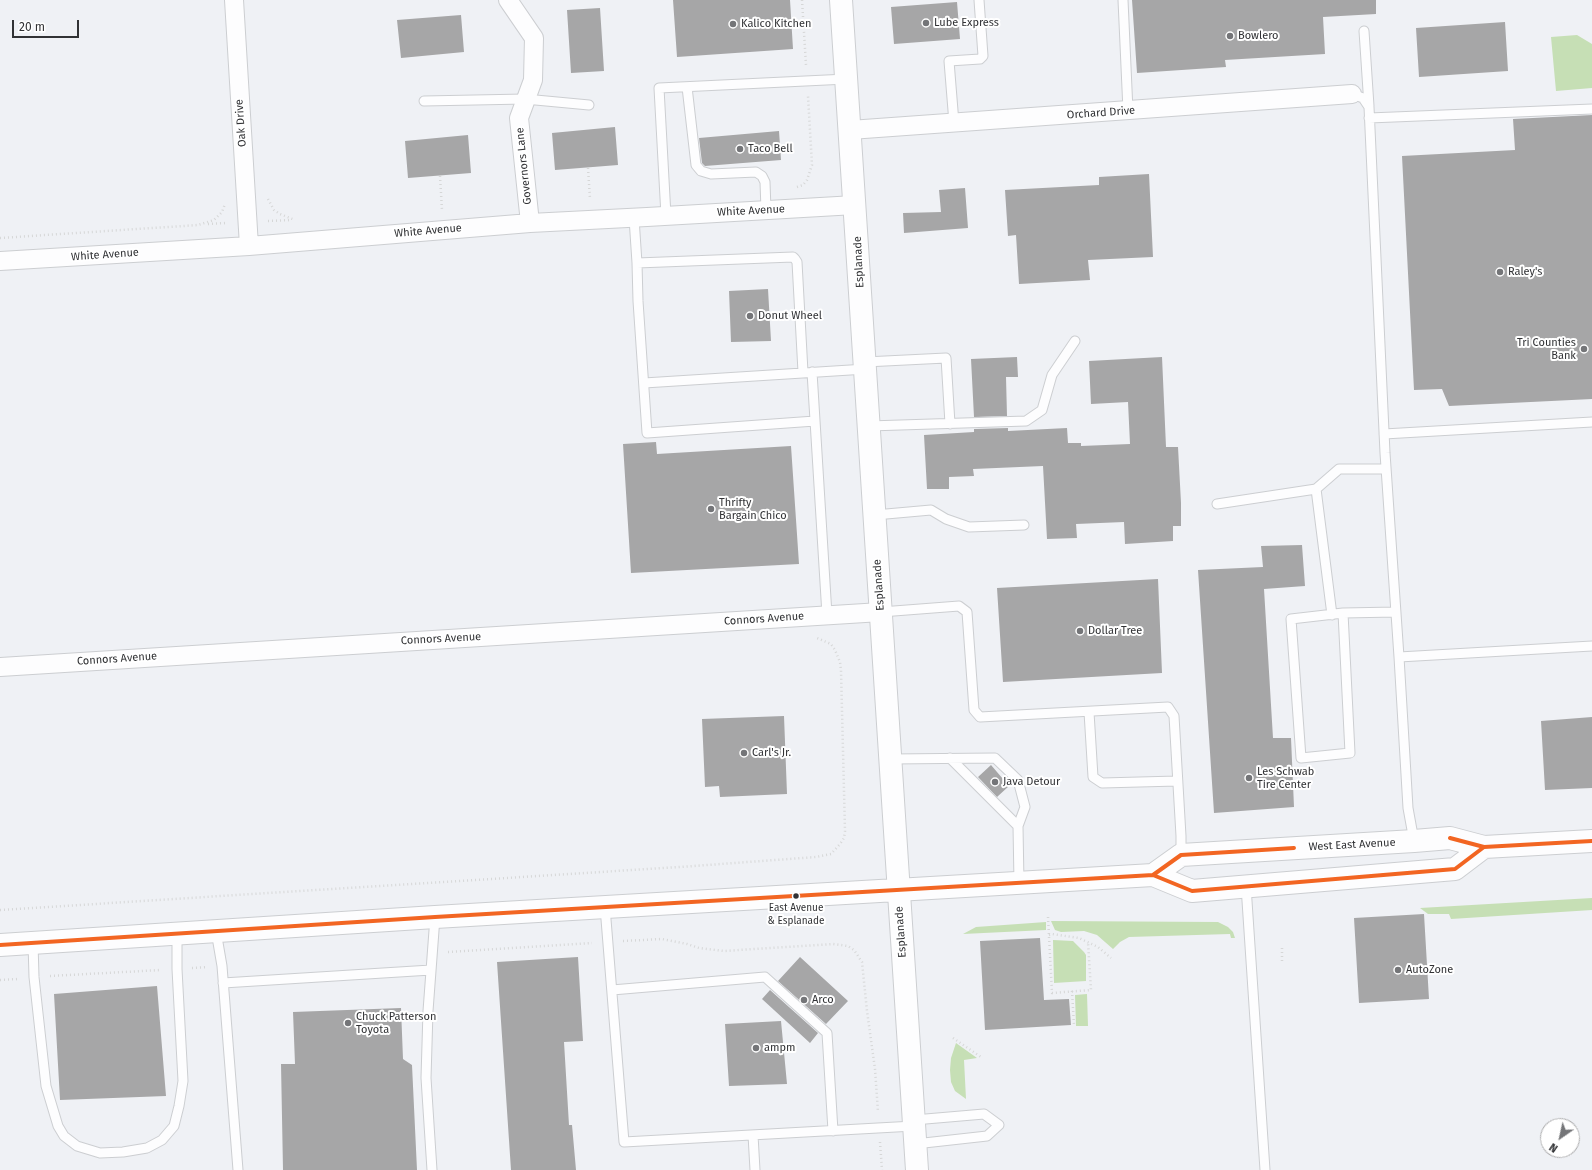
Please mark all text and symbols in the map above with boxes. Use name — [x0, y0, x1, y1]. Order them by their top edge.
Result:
scale bar — [14, 12, 81, 38]
place label: Lube Express — [934, 16, 999, 30]
place label: Kalico Kitchen — [741, 17, 812, 31]
marker: Lube Express — [921, 18, 931, 28]
marker: Kalico Kitchen — [728, 19, 738, 29]
text: 20 m — [19, 20, 45, 34]
place label: Bowlero — [1238, 29, 1279, 43]
marker: Bowlero — [1225, 31, 1235, 41]
street label: Oak Drive — [233, 99, 249, 147]
street label: Orchard Drive — [1066, 104, 1136, 122]
street label: Governors Lane — [513, 127, 535, 205]
place label: Taco Bell — [748, 142, 793, 156]
marker: Taco Bell — [735, 144, 745, 154]
street label: White Avenue — [717, 203, 785, 219]
street label: White Avenue — [394, 221, 462, 241]
street label: Esplanade — [851, 236, 867, 288]
street label: White Avenue — [71, 246, 139, 264]
place label: Raley's — [1508, 265, 1542, 279]
marker: Raley's — [1495, 267, 1505, 277]
place label: Donut Wheel — [758, 309, 822, 323]
marker: Donut Wheel — [745, 311, 755, 321]
place label: Tri Counties Bank — [1517, 336, 1576, 362]
marker: Tri Counties Bank — [1579, 344, 1589, 354]
place label: Thrifty Bargain Chico — [719, 496, 787, 522]
marker: Thrifty Bargain Chico — [706, 504, 716, 514]
street label: Esplanade — [871, 559, 887, 611]
street label: Connors Avenue — [723, 610, 805, 628]
place label: Dollar Tree — [1088, 624, 1142, 638]
marker: Dollar Tree — [1075, 626, 1085, 636]
street label: Connors Avenue — [401, 630, 481, 648]
street label: Connors Avenue — [76, 650, 158, 668]
place label: Carl's Jr. — [752, 746, 791, 760]
marker: Carl's Jr. — [739, 748, 749, 758]
place label: Les Schwab Tire Center — [1257, 765, 1314, 791]
marker: Les Schwab Tire Center — [1244, 773, 1254, 783]
place label: Java Detour — [1003, 775, 1060, 789]
marker: Java Detour — [990, 777, 1000, 787]
street label: West East Avenue — [1308, 836, 1396, 854]
marker: East Avenue & Esplanade — [791, 891, 801, 901]
place label: East Avenue & Esplanade — [768, 902, 824, 926]
street label: Esplanade — [893, 906, 909, 958]
place label: AutoZone — [1406, 963, 1453, 977]
marker: AutoZone — [1393, 965, 1403, 975]
place label: Arco — [812, 993, 834, 1007]
marker: Arco — [799, 995, 809, 1005]
place label: Chuck Patterson Toyota — [356, 1010, 436, 1036]
marker: Chuck Patterson Toyota — [343, 1018, 353, 1028]
place label: ampm — [764, 1041, 795, 1055]
marker: ampm — [751, 1043, 761, 1053]
north arrow — [1540, 1118, 1580, 1158]
text: N — [1547, 1140, 1560, 1155]

